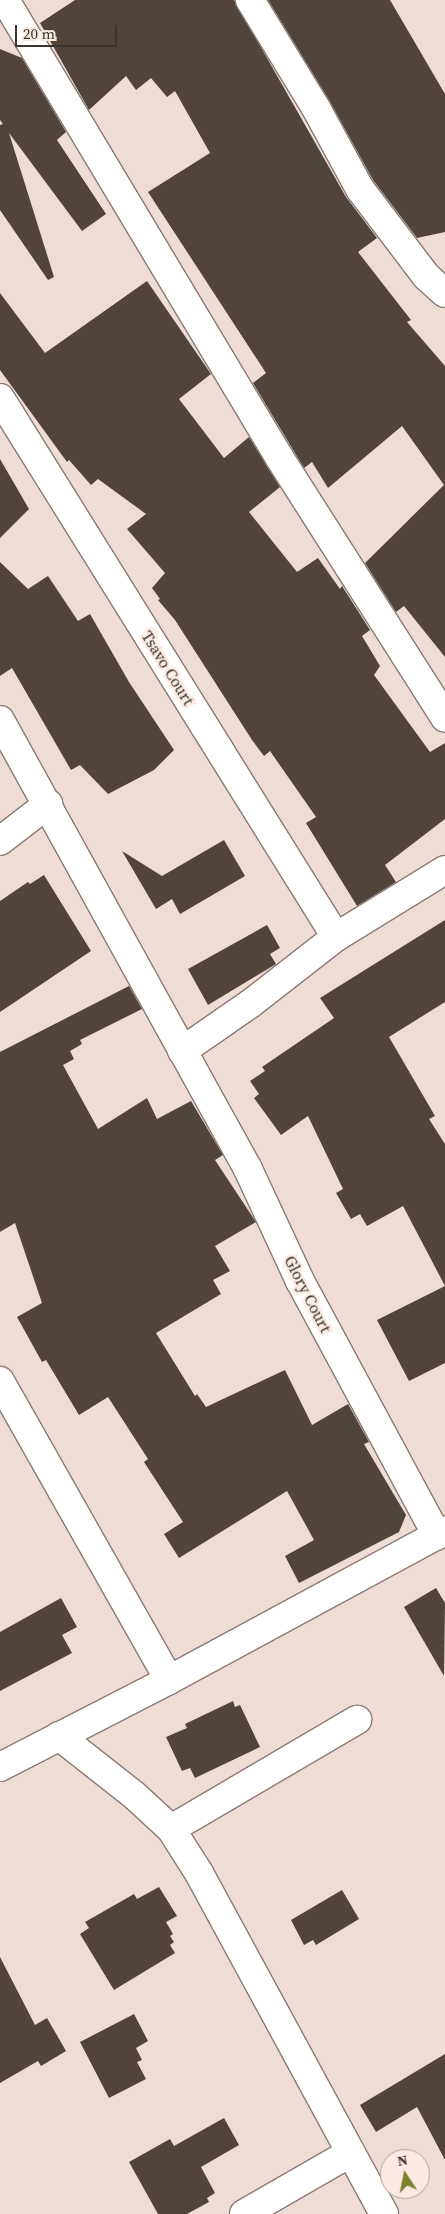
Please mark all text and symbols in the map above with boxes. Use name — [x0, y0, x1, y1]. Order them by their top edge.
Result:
scale bar — [18, 15, 120, 47]
text: 20 m — [23, 23, 55, 44]
street label: Tsavo Court — [138, 627, 198, 709]
street label: Glory Court — [280, 1252, 336, 1336]
north arrow — [380, 2149, 430, 2199]
text: N — [395, 2149, 409, 2171]

